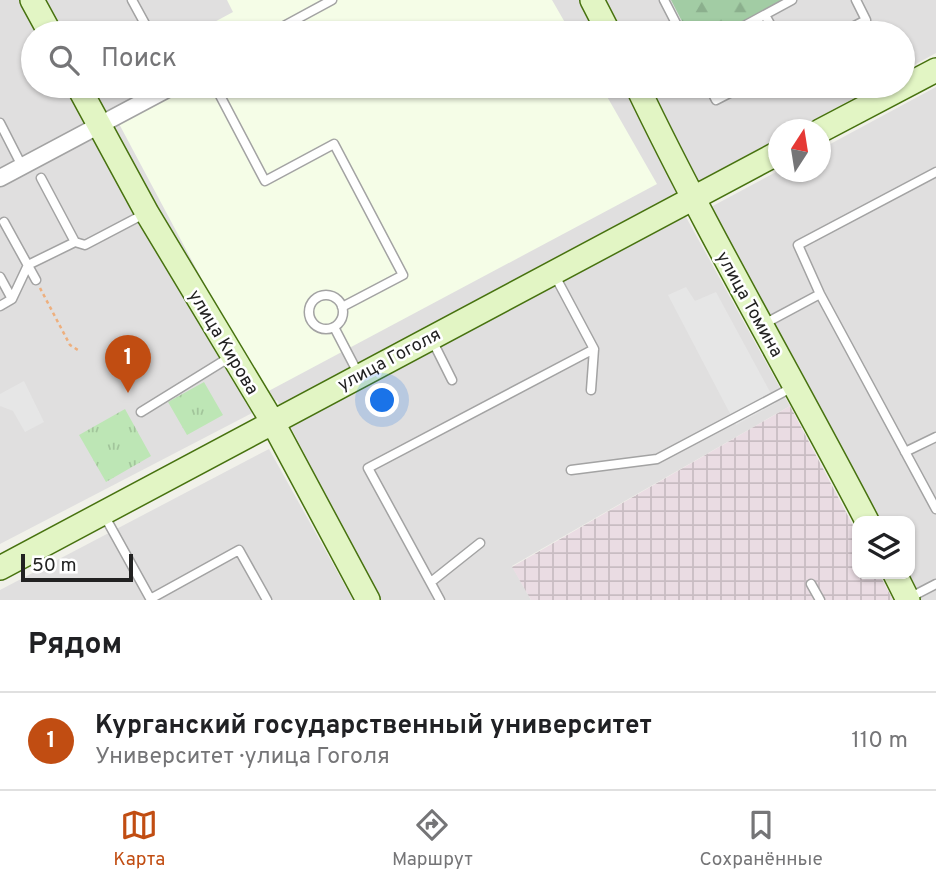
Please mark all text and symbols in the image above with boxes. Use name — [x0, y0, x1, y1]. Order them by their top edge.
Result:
search box — [21, 21, 915, 98]
icon: search — [45, 41, 83, 79]
text: Поиск — [101, 43, 177, 76]
north arrow — [768, 119, 831, 182]
street label: улица Томина — [710, 248, 787, 362]
street label: улица Кирова — [182, 286, 263, 400]
street label: улица Гоголя — [334, 323, 445, 397]
pin: 1 — [105, 335, 151, 393]
your location — [365, 383, 399, 417]
map controls — [852, 516, 915, 579]
button: layers — [852, 516, 915, 579]
scale bar — [21, 551, 133, 583]
text: 50 m — [32, 554, 77, 578]
text: Рядом — [28, 627, 122, 664]
text: Курганский государственный университет — [95, 710, 652, 743]
text: 1 — [46, 727, 56, 756]
text: 110 m — [851, 727, 908, 756]
text: Университет · улица Гоголя — [95, 743, 390, 772]
tab: Карта — [113, 806, 165, 872]
tab: Маршрут — [392, 806, 473, 872]
tab: Сохранённые — [699, 806, 823, 872]

